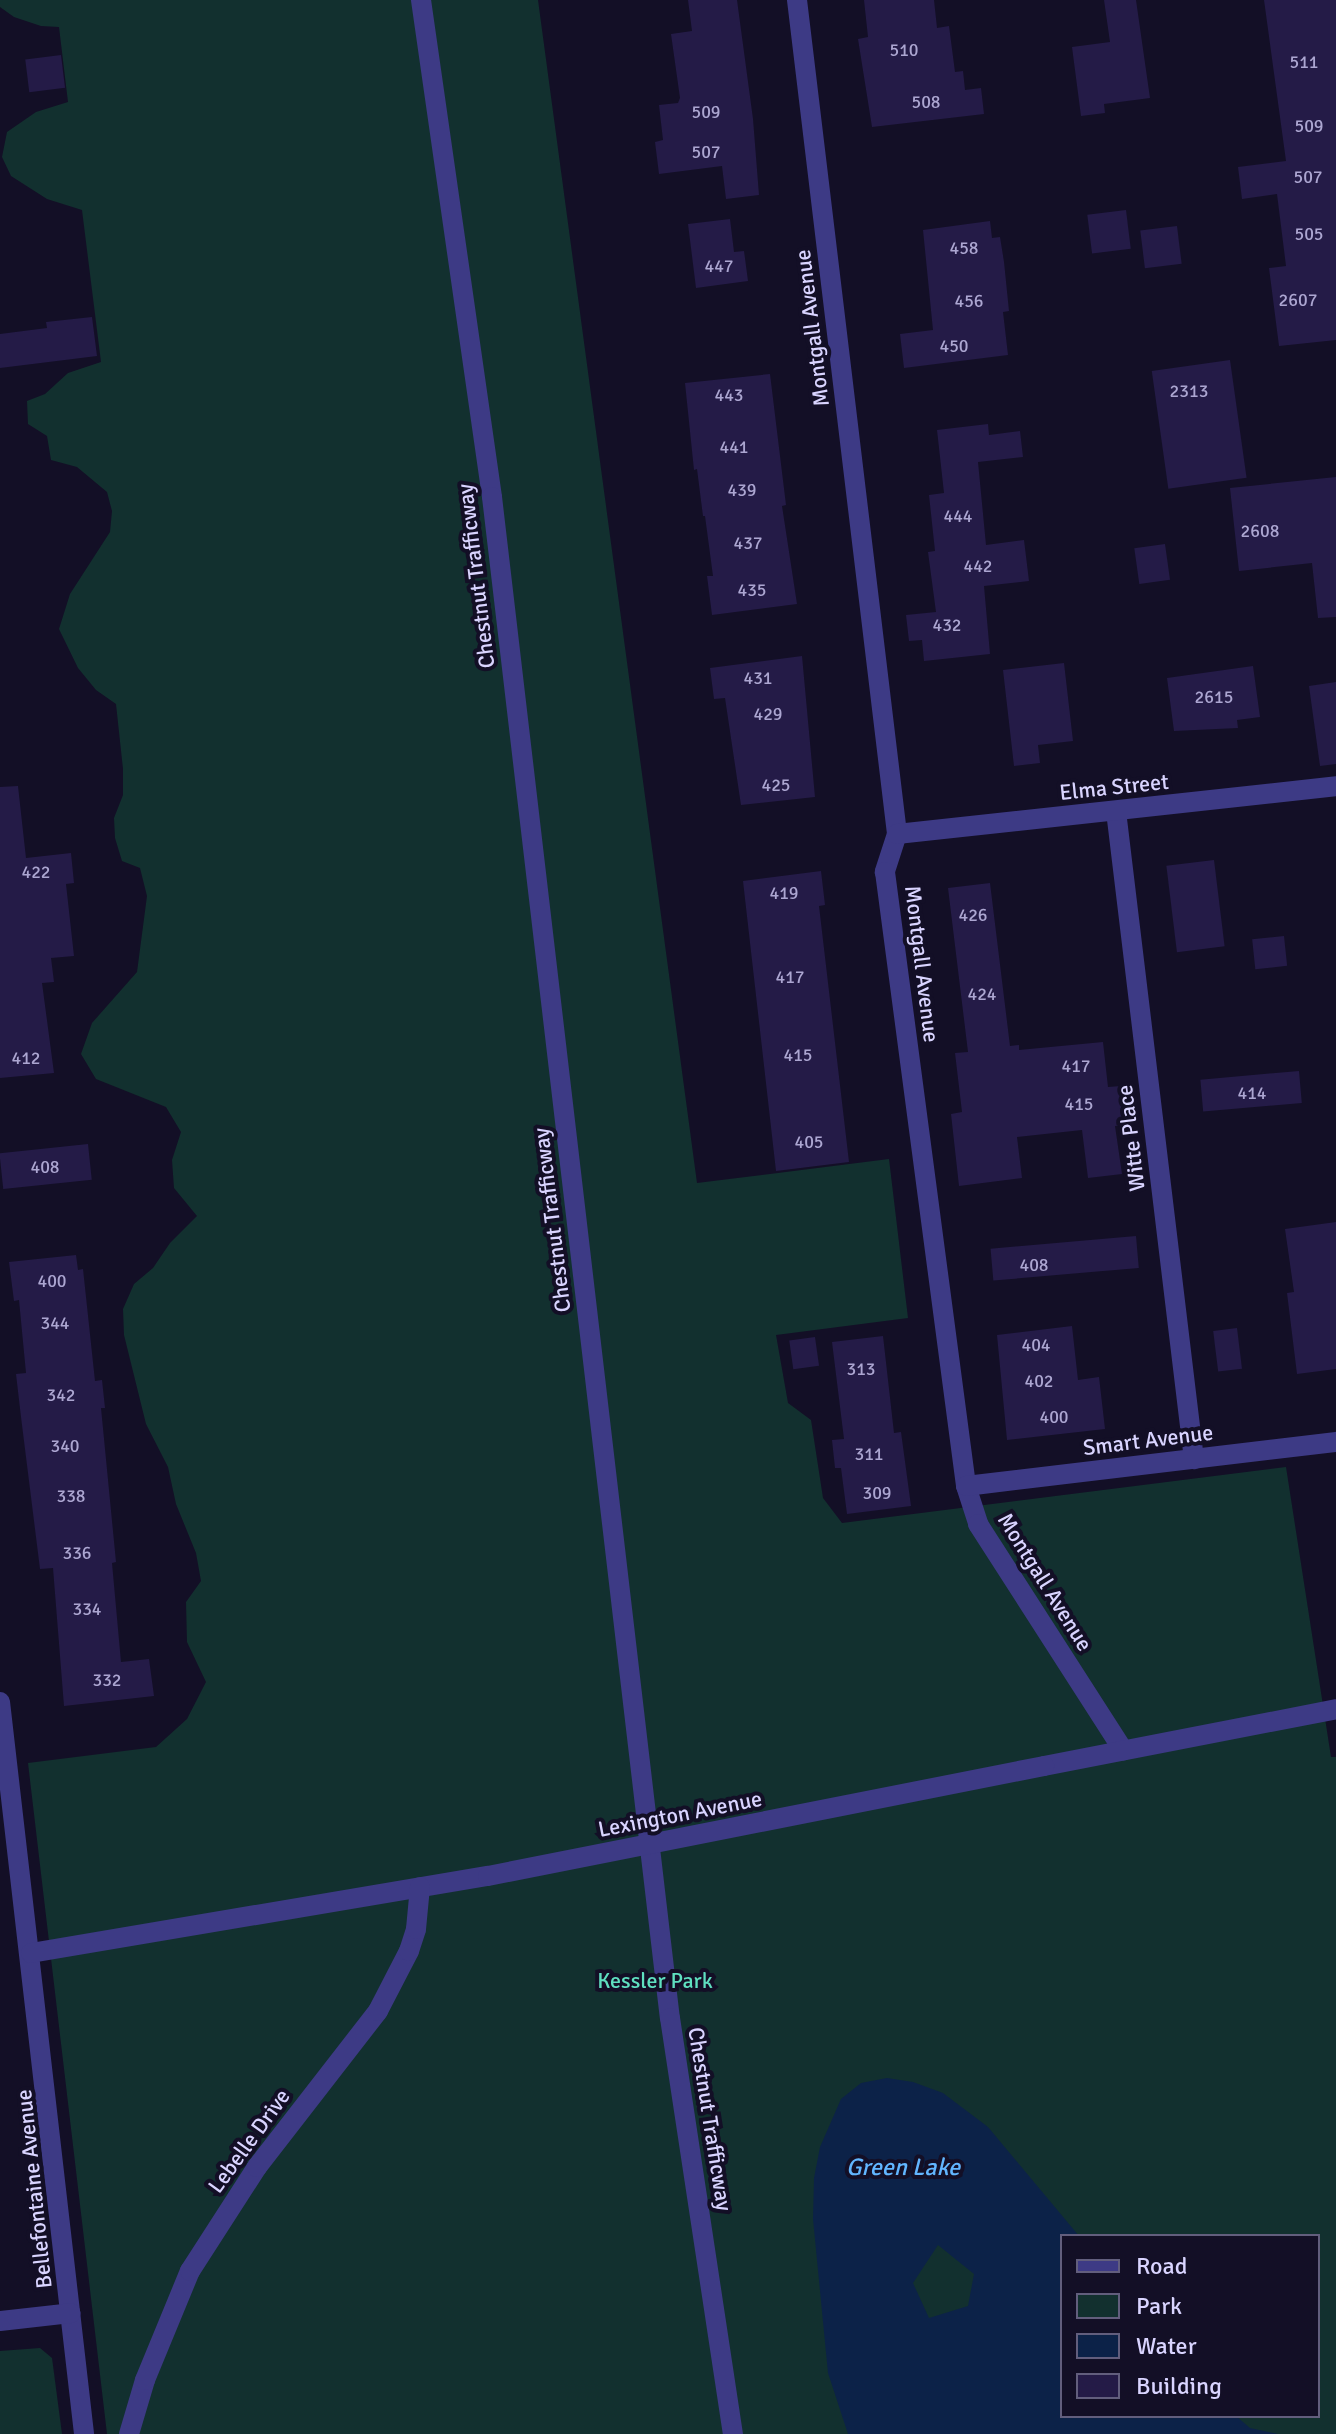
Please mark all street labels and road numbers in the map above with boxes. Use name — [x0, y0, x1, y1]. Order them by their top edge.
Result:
street label: Montgall Avenue — [789, 248, 835, 408]
street label: Chestnut Trafficway — [452, 482, 500, 670]
street label: Elma Street — [1058, 768, 1170, 806]
street label: Montgall Avenue — [899, 884, 945, 1044]
street label: Witte Place — [1111, 1083, 1151, 1193]
street label: Chestnut Trafficway — [528, 1126, 576, 1314]
street label: Smart Avenue — [1081, 1419, 1215, 1461]
street label: Montgall Avenue — [992, 1508, 1098, 1656]
street label: Lexington Avenue — [596, 1785, 764, 1843]
street label: Chestnut Trafficway — [682, 2025, 738, 2213]
street label: Lebelle Drive — [202, 2084, 296, 2198]
street label: Bellefontaine Avenue — [10, 2088, 58, 2290]

